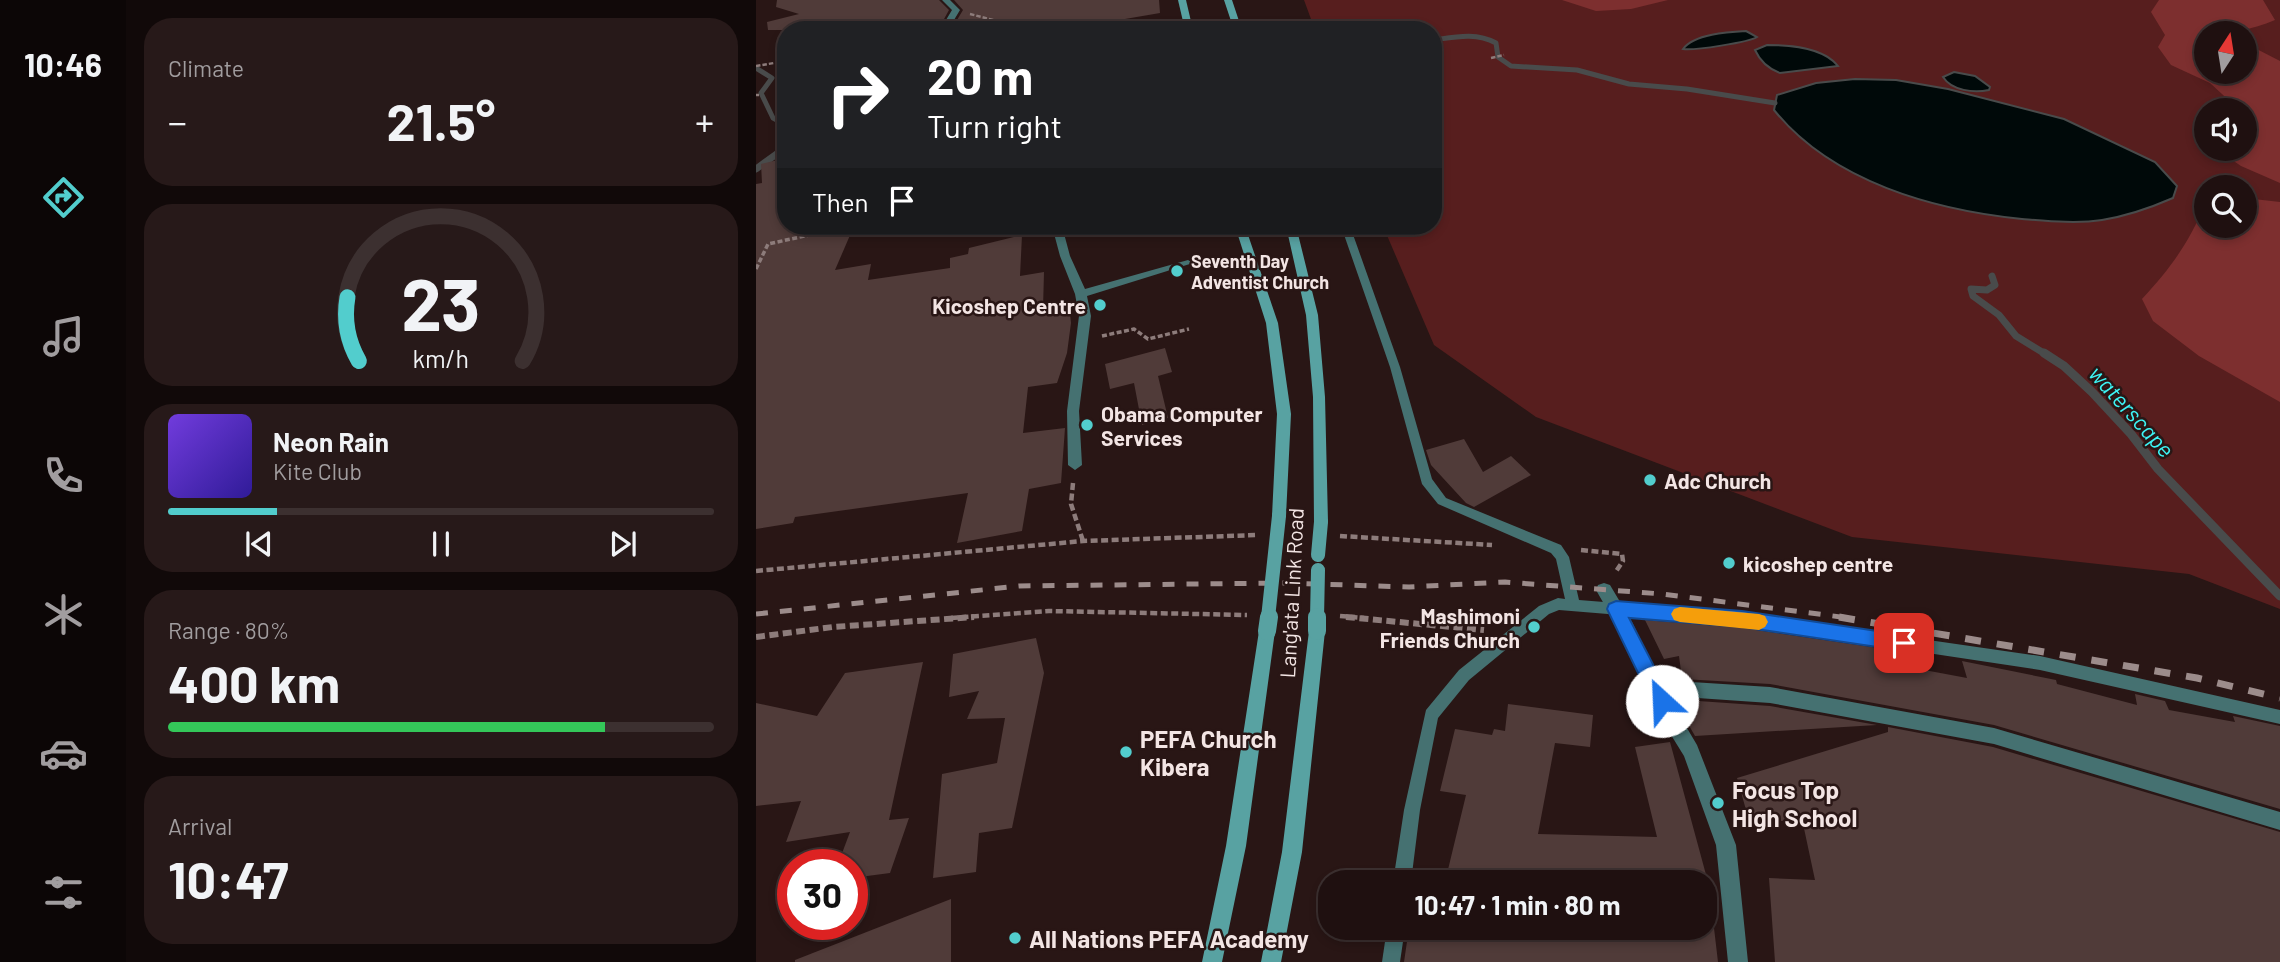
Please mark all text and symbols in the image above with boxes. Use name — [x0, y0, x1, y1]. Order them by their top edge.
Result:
north arrow — [2194, 21, 2258, 84]
map controls — [2194, 21, 2257, 238]
text: 10:46 — [24, 45, 102, 83]
text: 20 m — [927, 46, 1033, 105]
icon: right — [812, 49, 903, 140]
text: Climate — [168, 54, 244, 82]
text: 21.5° — [387, 89, 495, 151]
text: − — [168, 98, 187, 144]
text: + — [695, 98, 714, 144]
button: sound — [2194, 98, 2257, 161]
text: Turn right — [927, 106, 1062, 144]
icon: directions — [39, 173, 88, 222]
button: search — [2194, 175, 2257, 238]
icon: arrive — [883, 182, 921, 220]
text: Then — [812, 186, 869, 217]
place label: Seventh Day Adventist Church — [1191, 250, 1329, 293]
text: 23 — [401, 258, 481, 346]
marker: Seventh Day Adventist Church — [1169, 263, 1185, 279]
place label: Kicoshep Centre — [932, 293, 1086, 318]
marker: Kicoshep Centre — [1092, 297, 1108, 313]
icon: music — [39, 312, 88, 361]
text: km/h — [413, 343, 469, 373]
water label: waterscape — [2083, 359, 2181, 463]
place label: Obama Computer Services — [1101, 401, 1263, 450]
marker: Obama Computer Services — [1079, 417, 1095, 433]
text: Neon Rain — [273, 426, 389, 457]
icon: phone — [39, 451, 88, 500]
text: Kite Club — [273, 457, 362, 485]
place label: Adc Church — [1664, 468, 1771, 493]
marker: Adc Church — [1642, 472, 1658, 488]
street label: Lang'ata Link Road — [1274, 507, 1308, 679]
icon: previous — [240, 525, 278, 563]
icon: pause — [422, 525, 460, 563]
icon: next — [604, 525, 642, 563]
place label: kicoshep centre — [1743, 551, 1893, 576]
marker: kicoshep centre — [1721, 555, 1737, 571]
icon: climate — [39, 590, 88, 639]
place label: Mashimoni Friends Church — [1380, 603, 1520, 652]
pin — [1874, 613, 1934, 673]
text: Range · 80% — [168, 616, 289, 644]
marker: Mashimoni Friends Church — [1526, 619, 1542, 635]
icon: arrive — [1885, 624, 1923, 662]
text: 400 km — [168, 651, 340, 713]
position arrow — [1625, 664, 1699, 738]
place label: PEFA Church Kibera — [1140, 724, 1277, 781]
icon: car — [39, 729, 88, 778]
marker: PEFA Church Kibera — [1118, 744, 1134, 760]
place label: Focus Top High School — [1732, 775, 1857, 832]
marker: Focus Top High School — [1710, 795, 1726, 811]
text: Arrival — [168, 812, 232, 840]
text: 10:47 — [168, 847, 288, 909]
speed limit sign: 30 — [777, 849, 868, 940]
icon: filters — [39, 868, 88, 917]
text: 10:47 · 1 min · 80 m — [1414, 889, 1621, 920]
place label: All Nations PEFA Academy — [1029, 924, 1309, 953]
marker: All Nations PEFA Academy — [1007, 930, 1023, 946]

